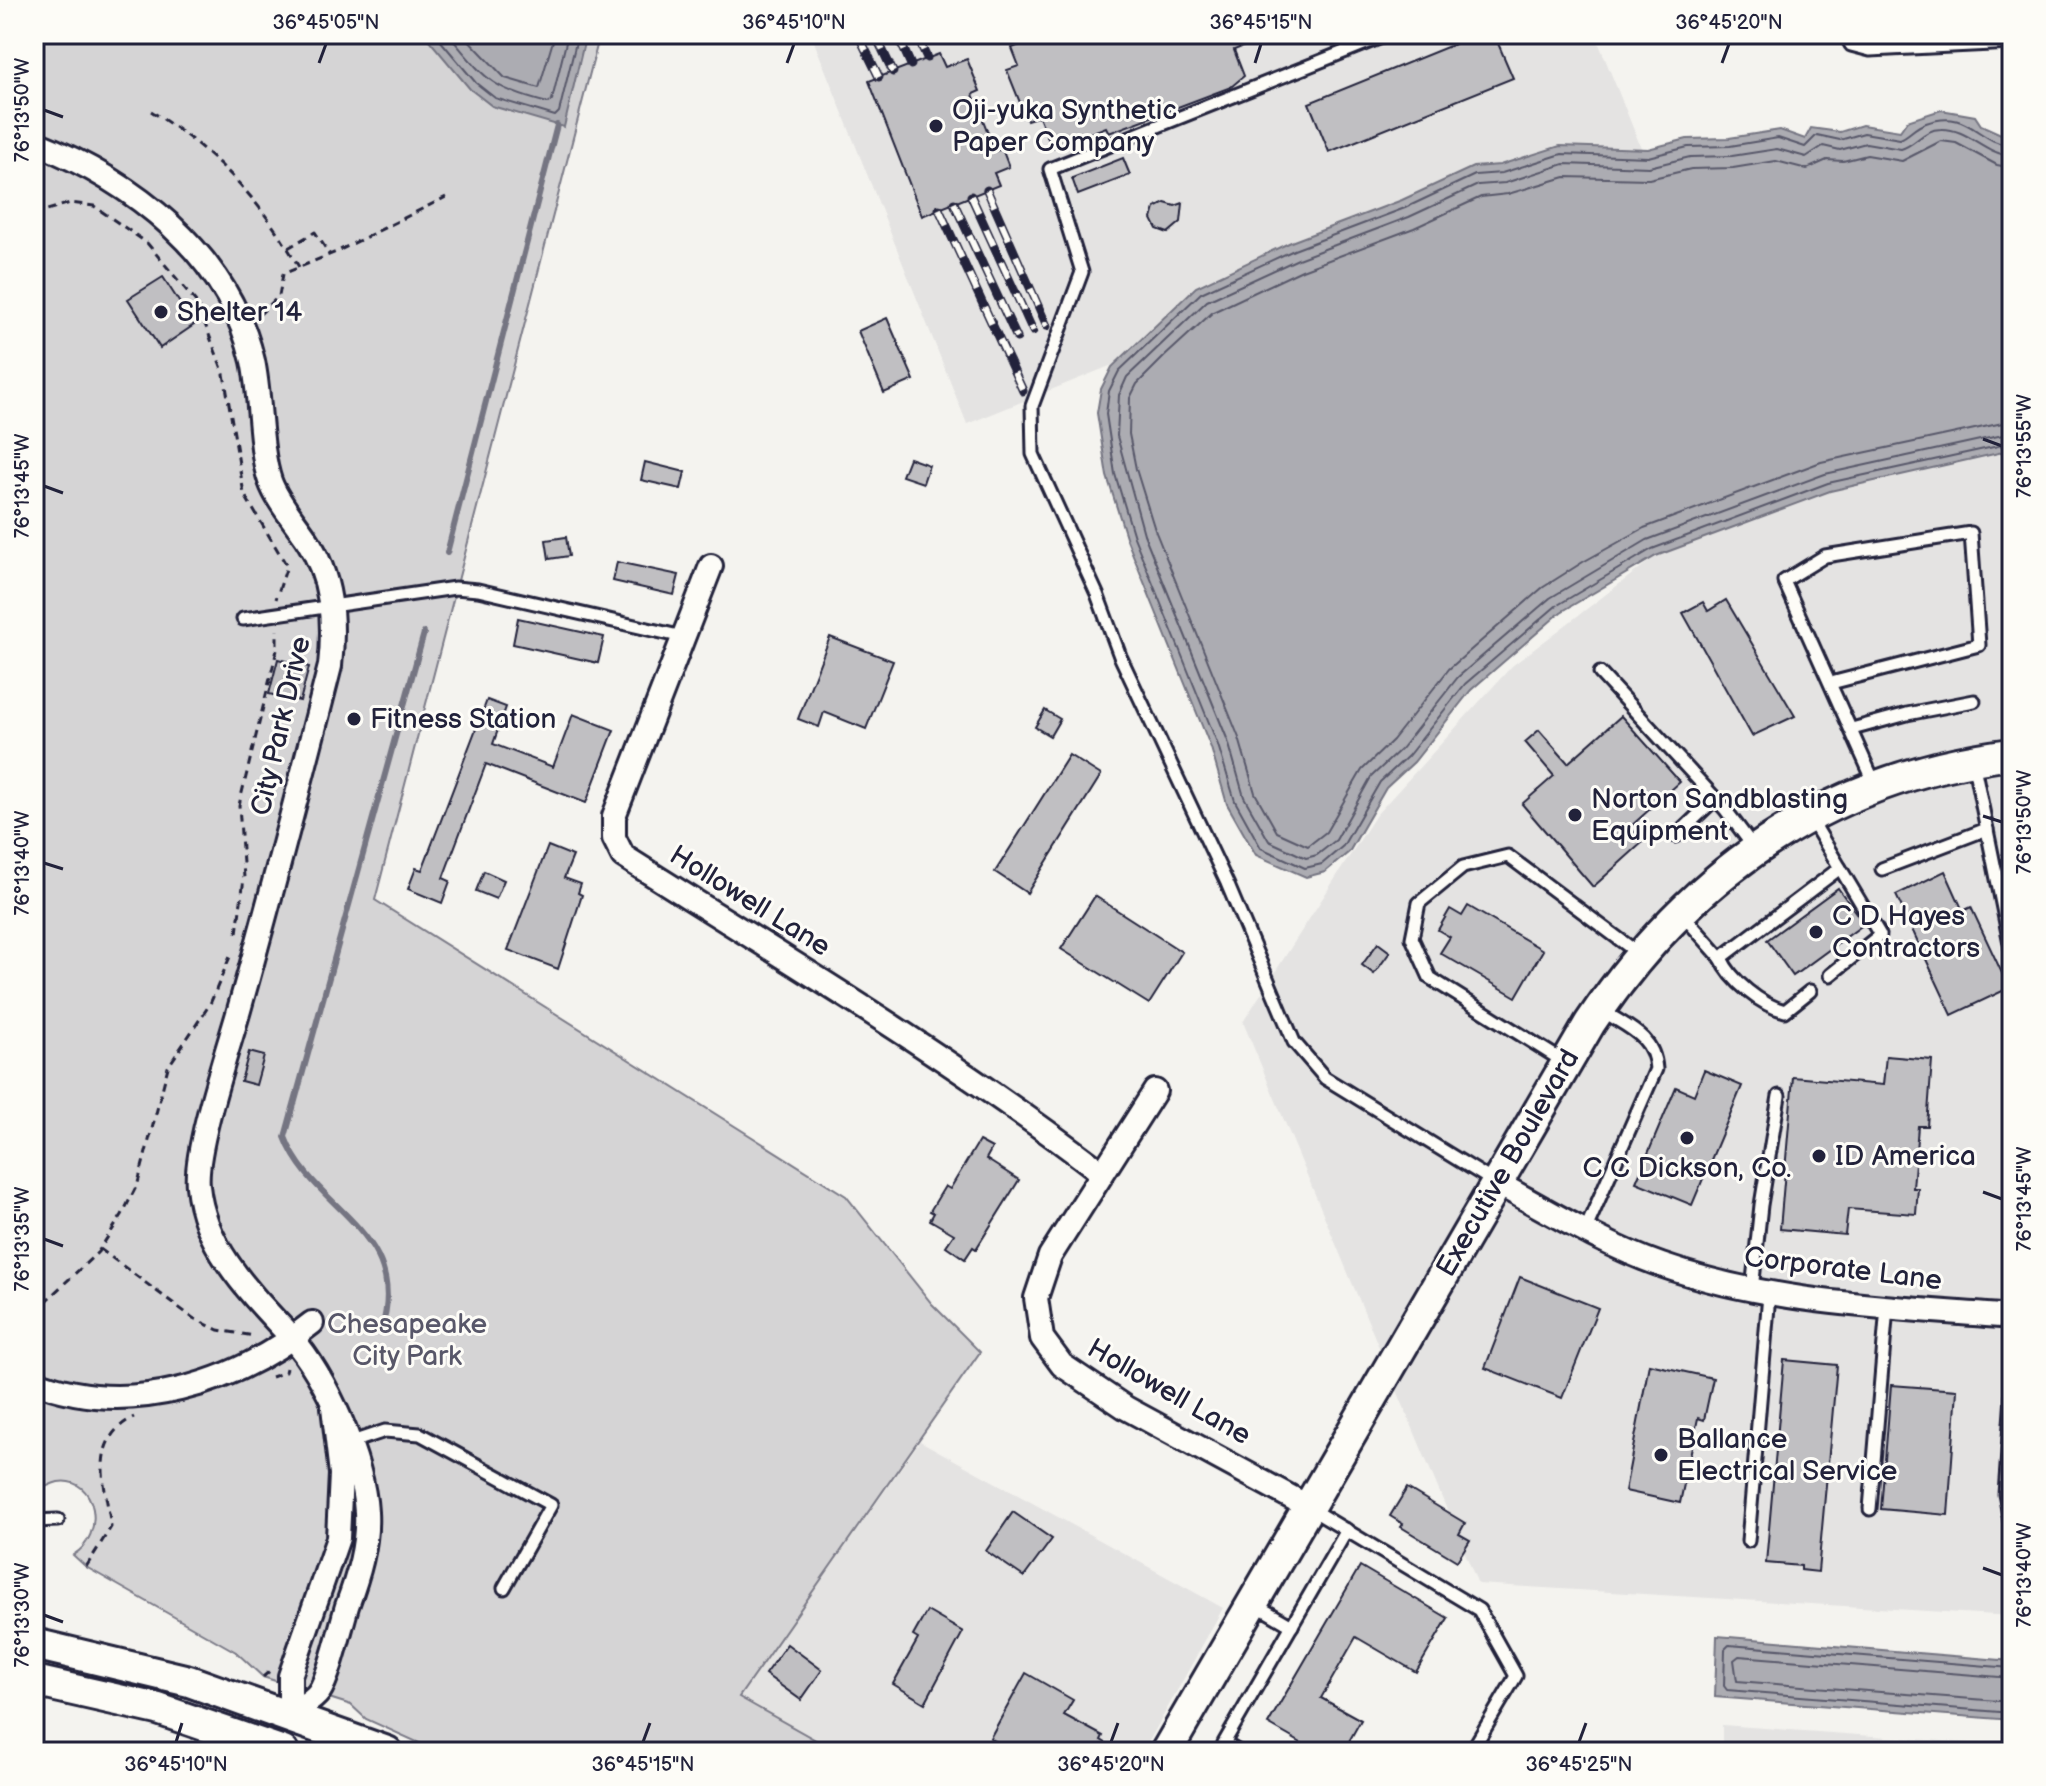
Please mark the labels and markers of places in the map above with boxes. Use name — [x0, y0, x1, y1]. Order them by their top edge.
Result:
place label: Oji-yuka Synthetic Paper Company — [952, 94, 1177, 159]
marker: Oji-yuka Synthetic Paper Company — [927, 117, 945, 135]
place label: Shelter 14 — [177, 296, 302, 329]
marker: Shelter 14 — [152, 303, 170, 321]
place label: Fitness Station — [370, 703, 556, 736]
marker: Fitness Station — [345, 710, 363, 728]
place label: Norton Sandblasting Equipment — [1591, 783, 1848, 848]
marker: Norton Sandblasting Equipment — [1566, 806, 1584, 824]
place label: C D Hayes Contractors — [1832, 900, 1980, 965]
marker: C D Hayes Contractors — [1807, 923, 1825, 941]
marker: C C Dickson, Co. — [1678, 1129, 1696, 1147]
place label: ID America — [1835, 1140, 1976, 1173]
marker: ID America — [1810, 1147, 1828, 1165]
place label: C C Dickson, Co. — [1582, 1152, 1792, 1185]
place label: Ballance Electrical Service — [1677, 1423, 1897, 1488]
marker: Ballance Electrical Service — [1652, 1446, 1670, 1464]

